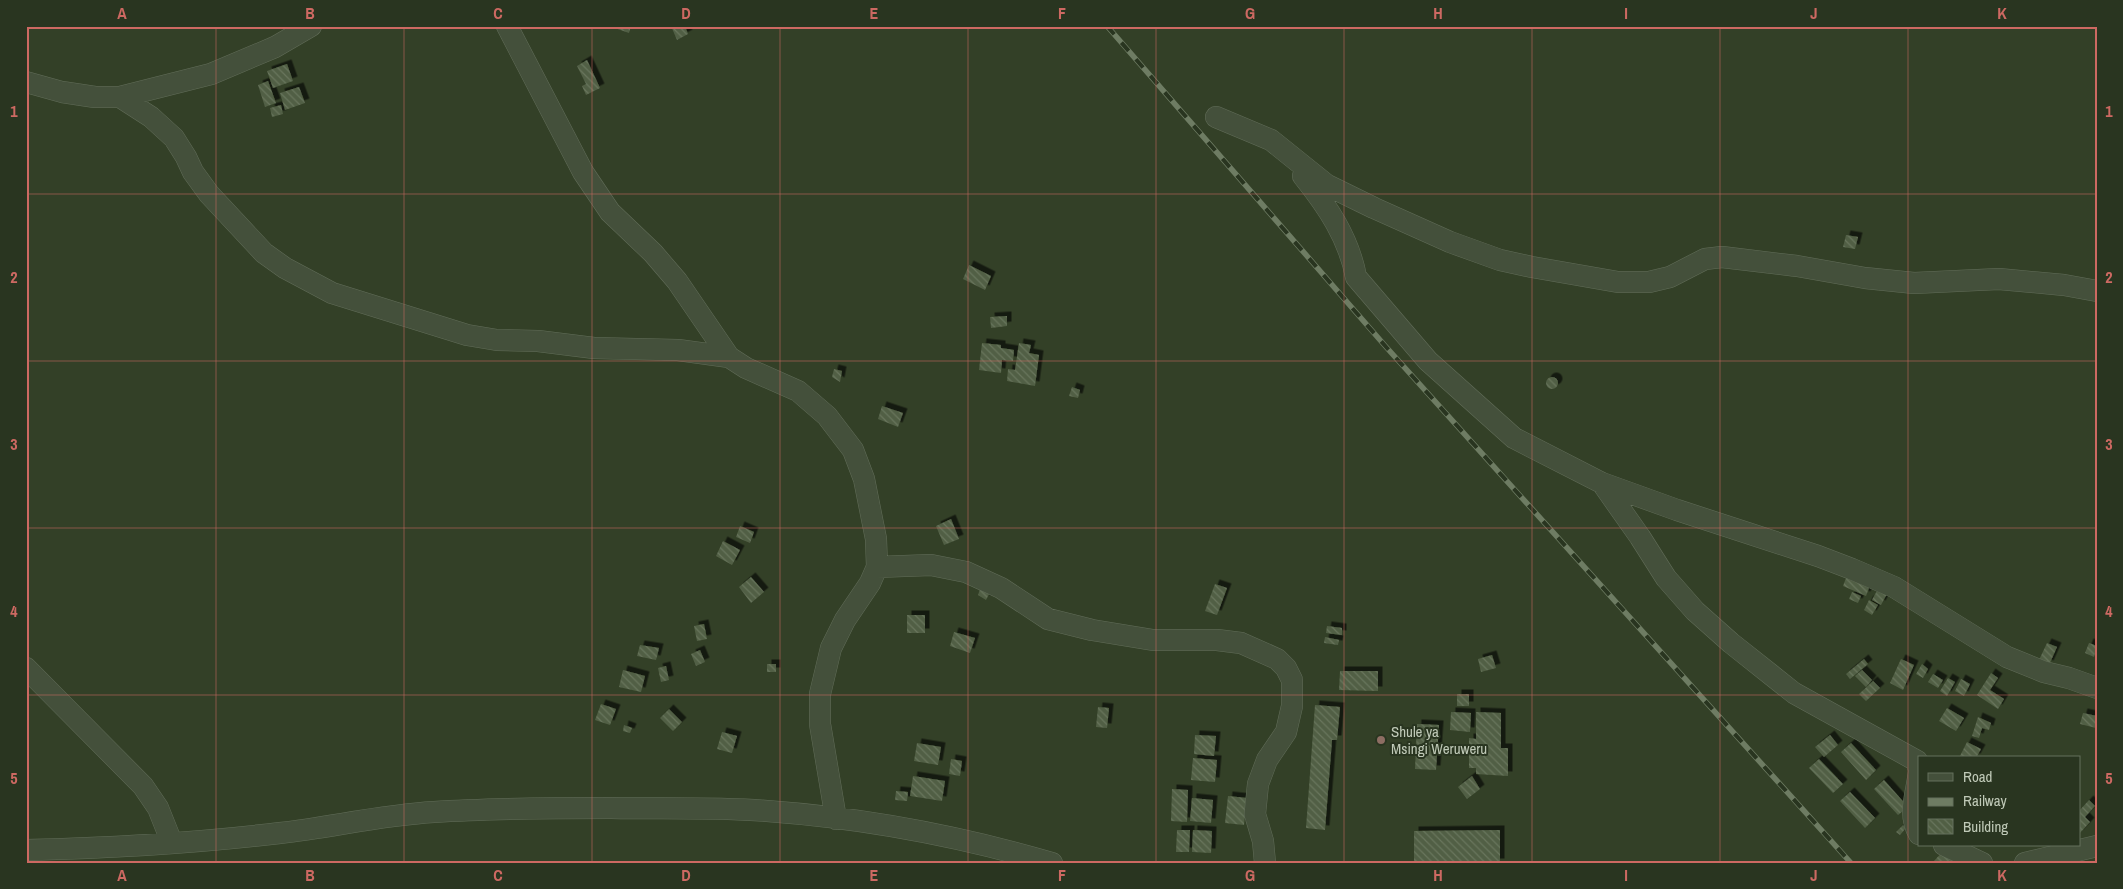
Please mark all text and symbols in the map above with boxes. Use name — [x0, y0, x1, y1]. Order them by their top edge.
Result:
text: A — [117, 2, 127, 24]
text: B — [305, 2, 315, 24]
text: C — [493, 2, 503, 24]
text: D — [681, 2, 691, 24]
text: E — [870, 2, 879, 24]
text: F — [1058, 2, 1066, 24]
text: G — [1245, 2, 1255, 24]
text: H — [1433, 2, 1443, 24]
text: I — [1624, 2, 1628, 24]
text: J — [1810, 2, 1818, 24]
text: K — [1997, 2, 2007, 24]
text: 1 — [10, 100, 18, 122]
text: 1 — [2105, 100, 2113, 122]
text: 2 — [10, 266, 18, 288]
text: 2 — [2105, 266, 2113, 288]
text: 3 — [10, 433, 18, 455]
text: 3 — [2105, 433, 2113, 455]
text: 4 — [10, 600, 18, 622]
text: 4 — [2105, 600, 2113, 622]
place label: Shule ya Msingi Weruweru — [1391, 721, 1487, 759]
marker: Shule ya Msingi Weruweru — [1375, 734, 1387, 746]
legend — [1918, 756, 2080, 846]
text: Road — [1963, 766, 1992, 787]
text: 5 — [10, 767, 18, 789]
text: 5 — [2105, 767, 2113, 789]
text: Railway — [1963, 790, 2008, 811]
text: Building — [1963, 816, 2008, 837]
text: A — [117, 864, 127, 886]
text: B — [305, 864, 315, 886]
text: C — [493, 864, 503, 886]
text: D — [681, 864, 691, 886]
text: E — [870, 864, 879, 886]
text: F — [1058, 864, 1066, 886]
text: G — [1245, 864, 1255, 886]
text: H — [1433, 864, 1443, 886]
text: I — [1624, 864, 1628, 886]
text: J — [1810, 864, 1818, 886]
text: K — [1997, 864, 2007, 886]

